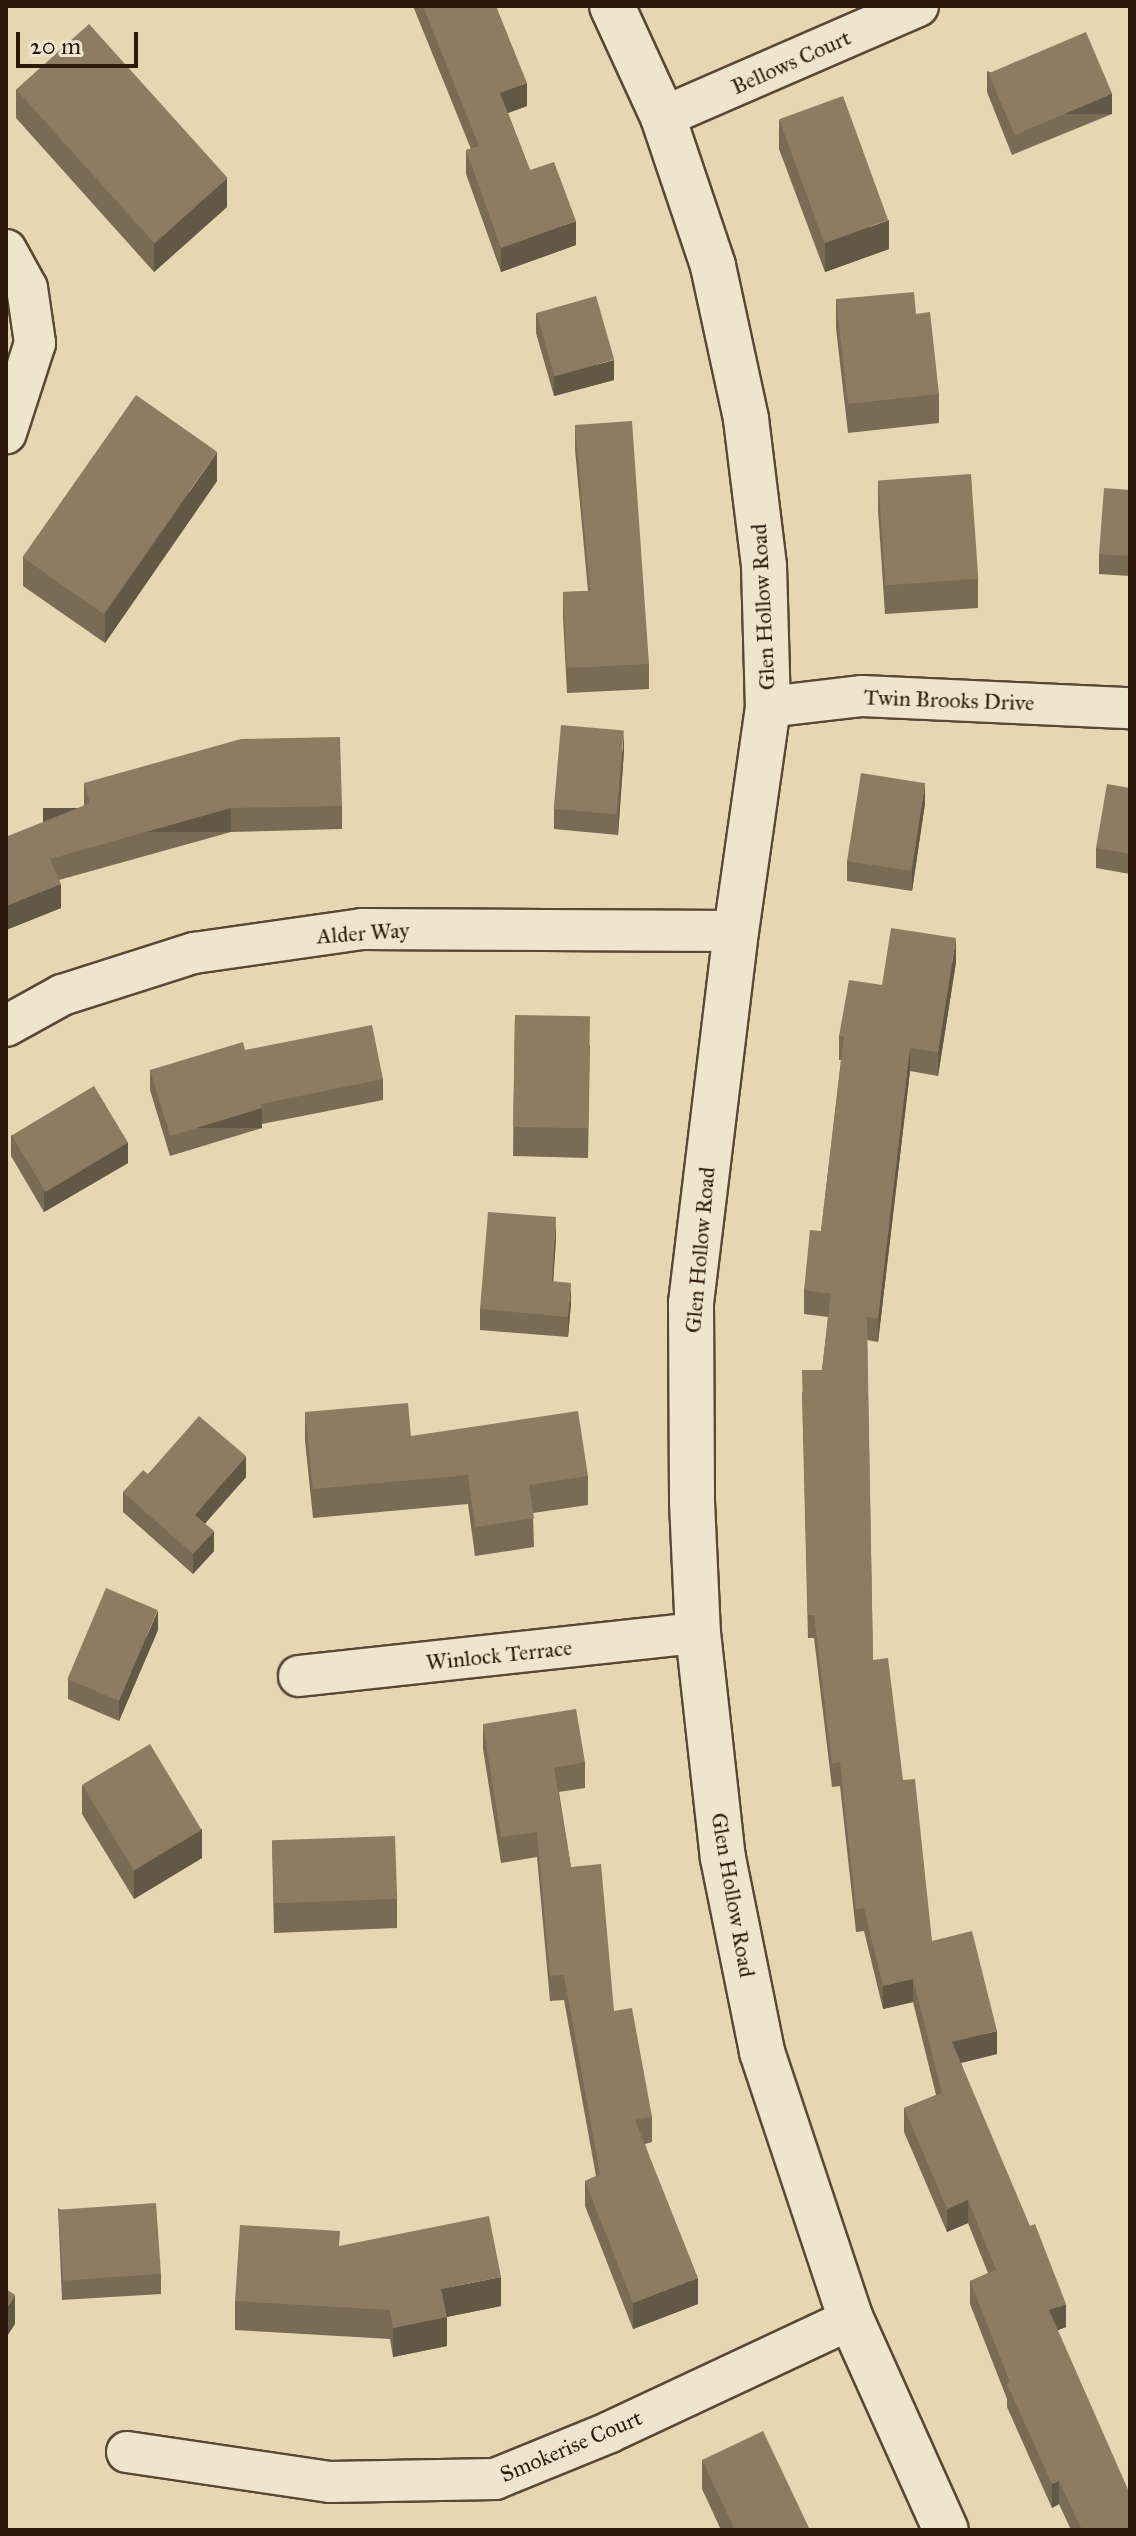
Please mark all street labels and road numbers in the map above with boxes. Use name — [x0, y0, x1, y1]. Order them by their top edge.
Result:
street label: Bellows Court — [727, 24, 855, 100]
street label: Glen Hollow Road — [745, 523, 781, 691]
street label: Twin Brooks Drive — [863, 684, 1035, 716]
street label: Alder Way — [316, 917, 410, 949]
street label: Glen Hollow Road — [680, 1166, 720, 1334]
street label: Winlock Terrace — [425, 1634, 573, 1676]
street label: Glen Hollow Road — [706, 1811, 760, 1979]
street label: Smokerise Court — [496, 2404, 646, 2488]

